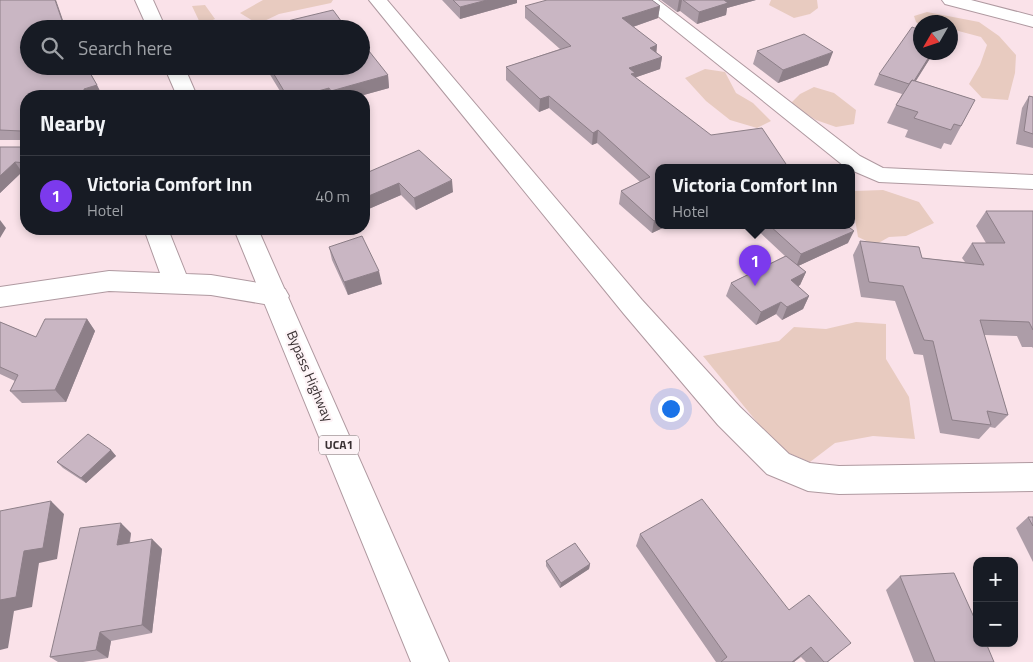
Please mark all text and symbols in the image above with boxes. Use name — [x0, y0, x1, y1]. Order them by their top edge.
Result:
north arrow — [913, 15, 958, 60]
search box — [20, 20, 370, 75]
text: Search here — [78, 33, 172, 62]
icon: search — [38, 34, 66, 62]
text: Nearby — [40, 107, 105, 139]
popup — [655, 164, 855, 229]
text: Victoria Comfort Inn — [87, 169, 252, 198]
text: Victoria Comfort Inn — [672, 170, 838, 199]
text: 1 — [52, 184, 60, 208]
text: 40 m — [315, 184, 350, 208]
text: Hotel — [87, 198, 124, 222]
text: Hotel — [672, 199, 709, 223]
pin: 1 — [739, 245, 771, 286]
street label: Bypass Highway — [282, 327, 339, 425]
your location — [658, 396, 684, 422]
road number: UCA1 — [319, 436, 359, 454]
map controls — [973, 557, 1018, 647]
button: + — [973, 557, 1018, 602]
button: − — [973, 602, 1018, 647]

